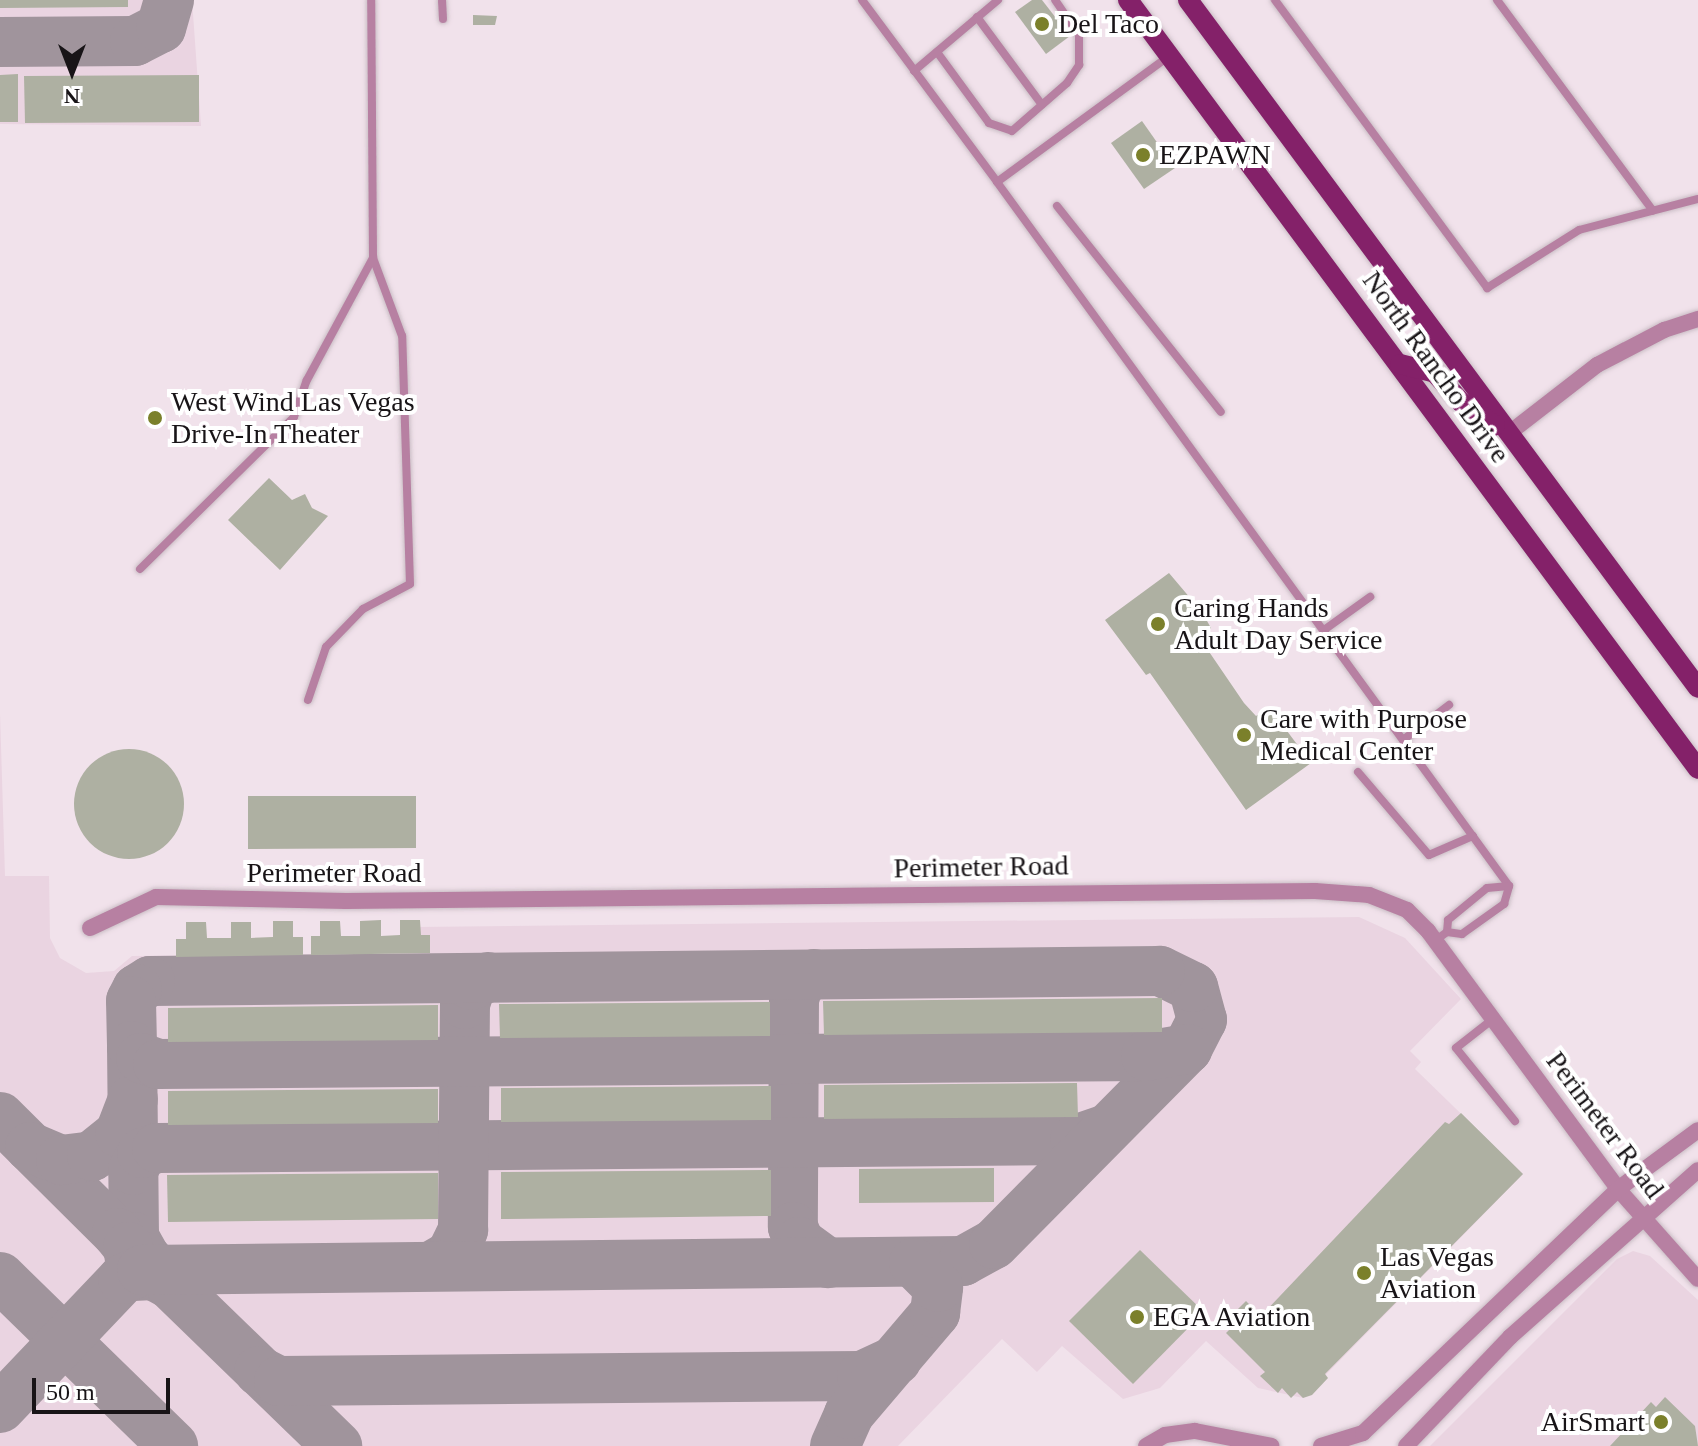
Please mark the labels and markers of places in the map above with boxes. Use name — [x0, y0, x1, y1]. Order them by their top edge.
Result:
place label: Del Taco — [1058, 7, 1159, 41]
marker: Del Taco — [1033, 15, 1051, 33]
place label: EZPAWN — [1159, 138, 1271, 172]
marker: EZPAWN — [1134, 146, 1152, 164]
place label: West Wind Las Vegas Drive-In Theater — [171, 385, 416, 451]
marker: West Wind Las Vegas Drive-In Theater — [146, 409, 164, 427]
place label: Caring Hands Adult Day Service — [1174, 591, 1382, 657]
marker: Caring Hands Adult Day Service — [1149, 615, 1167, 633]
place label: Care with Purpose Medical Center — [1260, 702, 1467, 768]
marker: Care with Purpose Medical Center — [1235, 726, 1253, 744]
place label: Las Vegas Aviation — [1380, 1240, 1494, 1306]
marker: Las Vegas Aviation — [1355, 1264, 1373, 1282]
place label: EGA Aviation — [1153, 1300, 1313, 1334]
marker: EGA Aviation — [1128, 1308, 1146, 1326]
place label: AirSmart — [1541, 1405, 1645, 1439]
marker: AirSmart — [1652, 1413, 1670, 1431]

